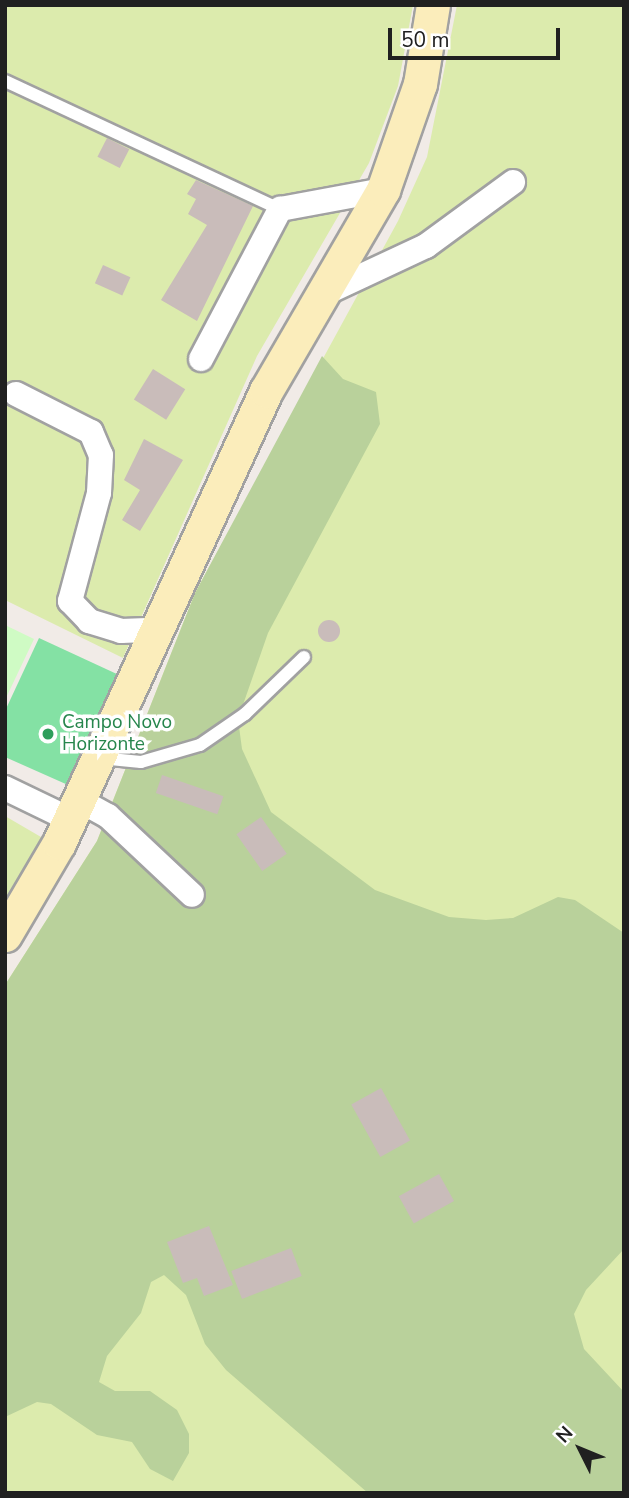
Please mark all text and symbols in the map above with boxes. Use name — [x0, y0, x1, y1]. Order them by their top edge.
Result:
scale bar — [391, 14, 562, 58]
text: 50 m — [401, 26, 450, 54]
place label: Campo Novo Horizonte — [62, 712, 172, 756]
marker: Campo Novo Horizonte — [40, 726, 56, 742]
north arrow — [545, 1414, 615, 1484]
text: N — [550, 1421, 579, 1449]

